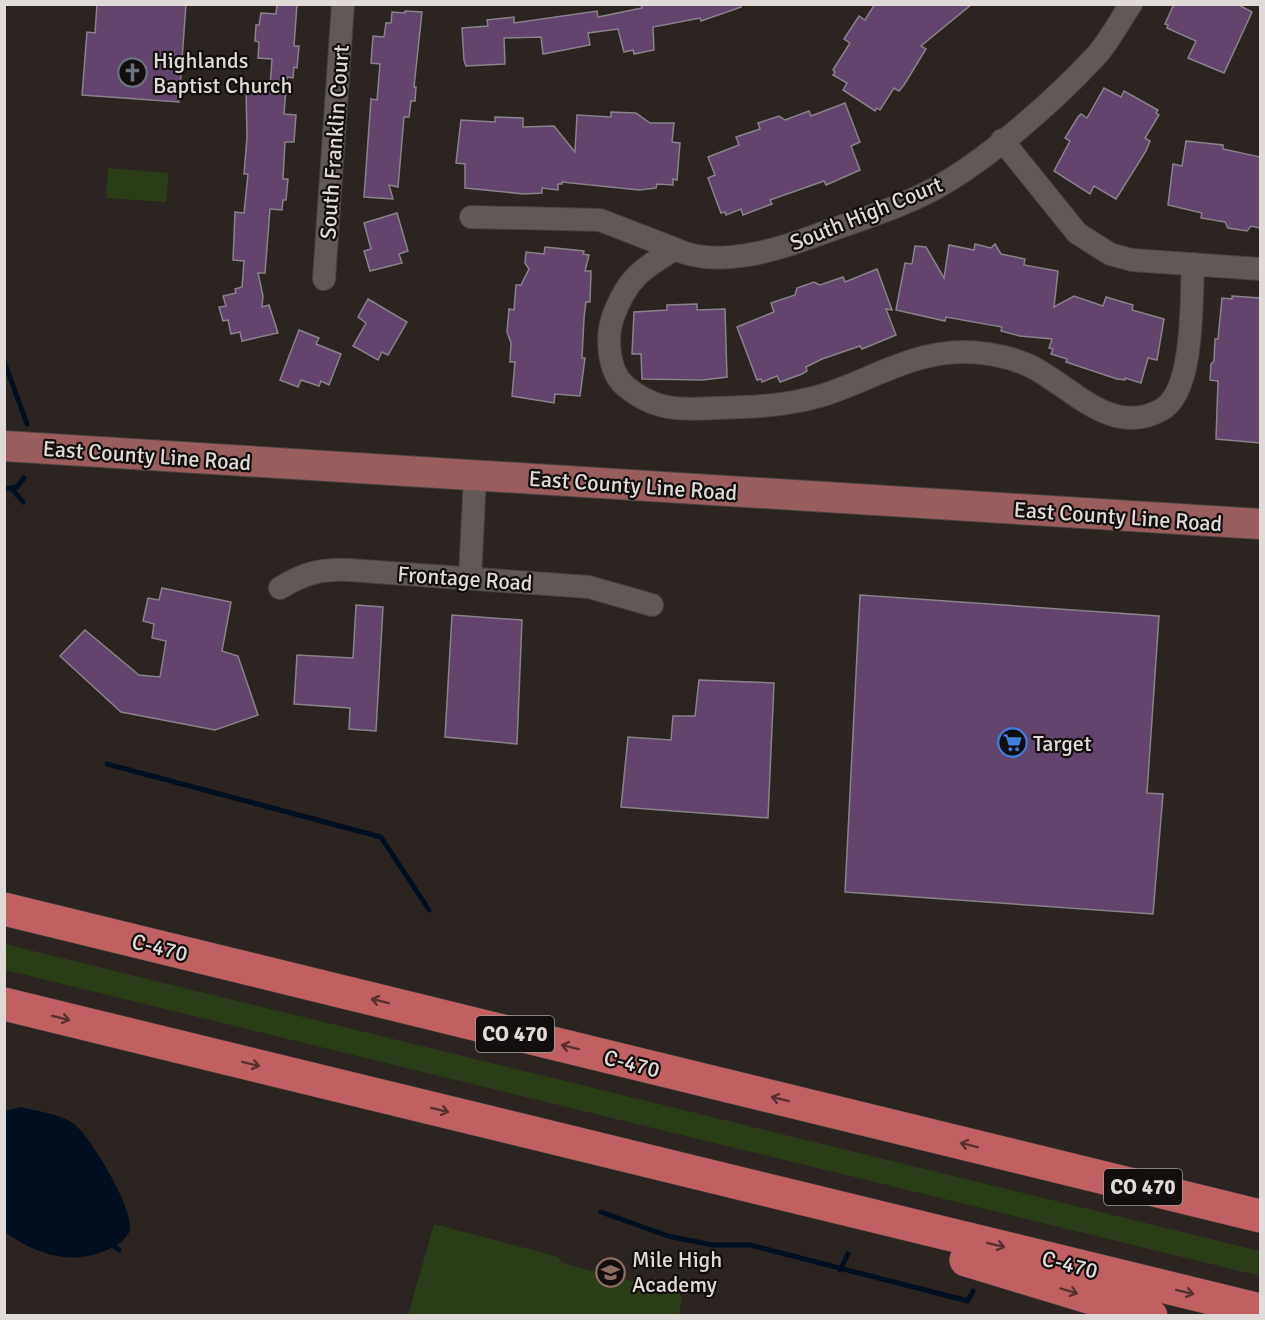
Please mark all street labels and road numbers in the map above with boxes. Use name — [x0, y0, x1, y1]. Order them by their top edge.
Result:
street label: South Franklin Court — [314, 44, 355, 240]
street label: South High Court — [786, 170, 947, 256]
street label: East County Line Road — [42, 435, 252, 476]
street label: East County Line Road — [528, 465, 738, 506]
street label: East County Line Road — [1013, 496, 1223, 537]
street label: Frontage Road — [396, 560, 533, 597]
street label: C-470 — [129, 928, 191, 967]
road number: CO 470 — [476, 1016, 554, 1052]
street label: C-470 — [601, 1044, 663, 1083]
road number: CO 470 — [1104, 1169, 1182, 1205]
street label: C-470 — [1039, 1245, 1101, 1284]

